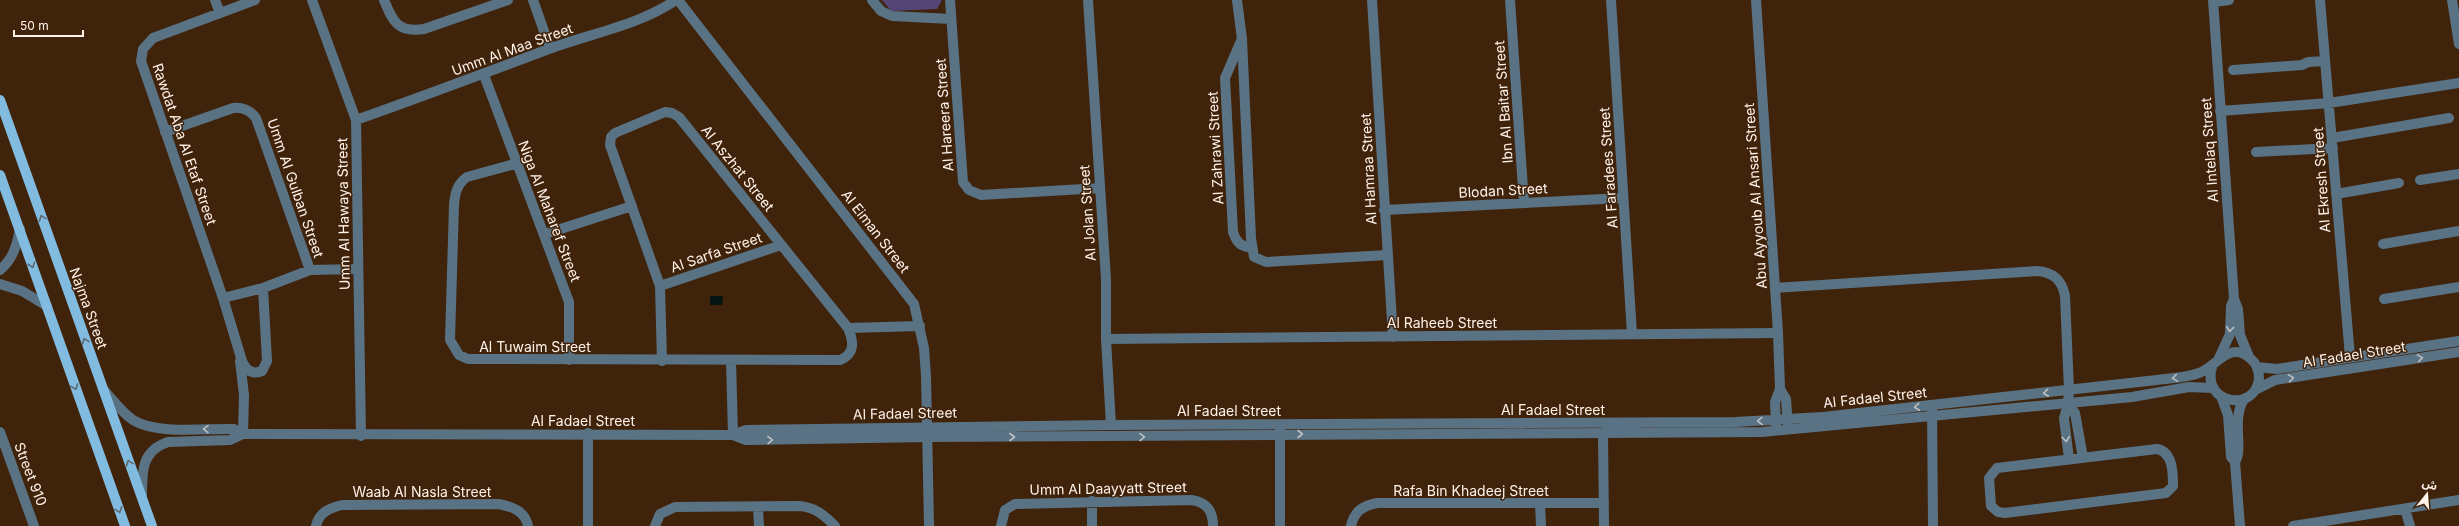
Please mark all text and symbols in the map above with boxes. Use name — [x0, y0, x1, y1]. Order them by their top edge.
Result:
scale bar — [14, 12, 83, 38]
text: 50 m — [20, 18, 49, 33]
street label: Umm Al Maa Street — [449, 19, 575, 79]
street label: Ibn Al Baitar Street — [1490, 40, 1516, 164]
street label: Al Hareera Street — [932, 58, 956, 172]
street label: Rawdat Aba Al Etaf Street — [149, 61, 221, 227]
street label: Al Zahrawi Street — [1204, 91, 1226, 205]
street label: Al Intelaq Street — [2197, 97, 2221, 203]
street label: Abu Ayyoub Al Ansari Street — [1740, 102, 1770, 290]
street label: Al Faradees Street — [1595, 106, 1621, 229]
street label: Al Hamraa Street — [1357, 112, 1379, 225]
street label: Umm Al Gulban Street — [264, 116, 328, 260]
street label: Al Aszhat Street — [698, 121, 778, 215]
street label: Al Ekresh Street — [2309, 126, 2333, 233]
street label: Umm Al Hawaya Street — [333, 137, 353, 290]
street label: Niga Al Maharef Street — [515, 138, 585, 284]
street label: Al Jolan Street — [1075, 164, 1099, 262]
street label: Blodan Street — [1458, 179, 1548, 201]
street label: Al Eiman Street — [838, 186, 914, 276]
one-way arrow — [38, 215, 47, 222]
street label: Al Sarfa Street — [668, 228, 764, 276]
one-way arrow — [28, 261, 36, 268]
street label: Najma Street — [66, 265, 112, 351]
street label: Al Raheeb Street — [1387, 314, 1498, 331]
one-way arrow — [2226, 326, 2235, 332]
one-way arrow — [82, 337, 90, 344]
street label: Al Fadael Street — [2301, 337, 2407, 371]
street label: Al Tuwaim Street — [479, 338, 591, 355]
one-way arrow — [2417, 354, 2423, 363]
one-way arrow — [2172, 373, 2178, 382]
one-way arrow — [2288, 374, 2295, 383]
street label: Al Fadael Street — [1822, 383, 1928, 411]
one-way arrow — [71, 384, 79, 391]
one-way arrow — [2043, 388, 2049, 397]
street label: Al Fadael Street — [1501, 401, 1606, 418]
street label: Al Fadael Street — [1177, 402, 1282, 419]
one-way arrow — [1914, 402, 1920, 411]
street label: Al Fadael Street — [853, 404, 958, 422]
street label: Al Fadael Street — [531, 412, 636, 429]
one-way arrow — [1757, 417, 1763, 425]
one-way arrow — [203, 425, 209, 433]
one-way arrow — [1297, 430, 1303, 438]
one-way arrow — [1009, 433, 1015, 441]
one-way arrow — [1139, 433, 1145, 441]
one-way arrow — [2061, 435, 2070, 442]
one-way arrow — [767, 436, 773, 444]
street label: Street 910 — [11, 440, 51, 508]
one-way arrow — [126, 460, 134, 467]
north arrow — [2407, 474, 2447, 514]
text: ش — [2421, 476, 2439, 493]
street label: Umm Al Daayyatt Street — [1029, 478, 1187, 498]
street label: Rafa Bin Khadeej Street — [1393, 482, 1549, 499]
street label: Waab Al Nasla Street — [353, 483, 492, 500]
one-way arrow — [114, 506, 123, 513]

